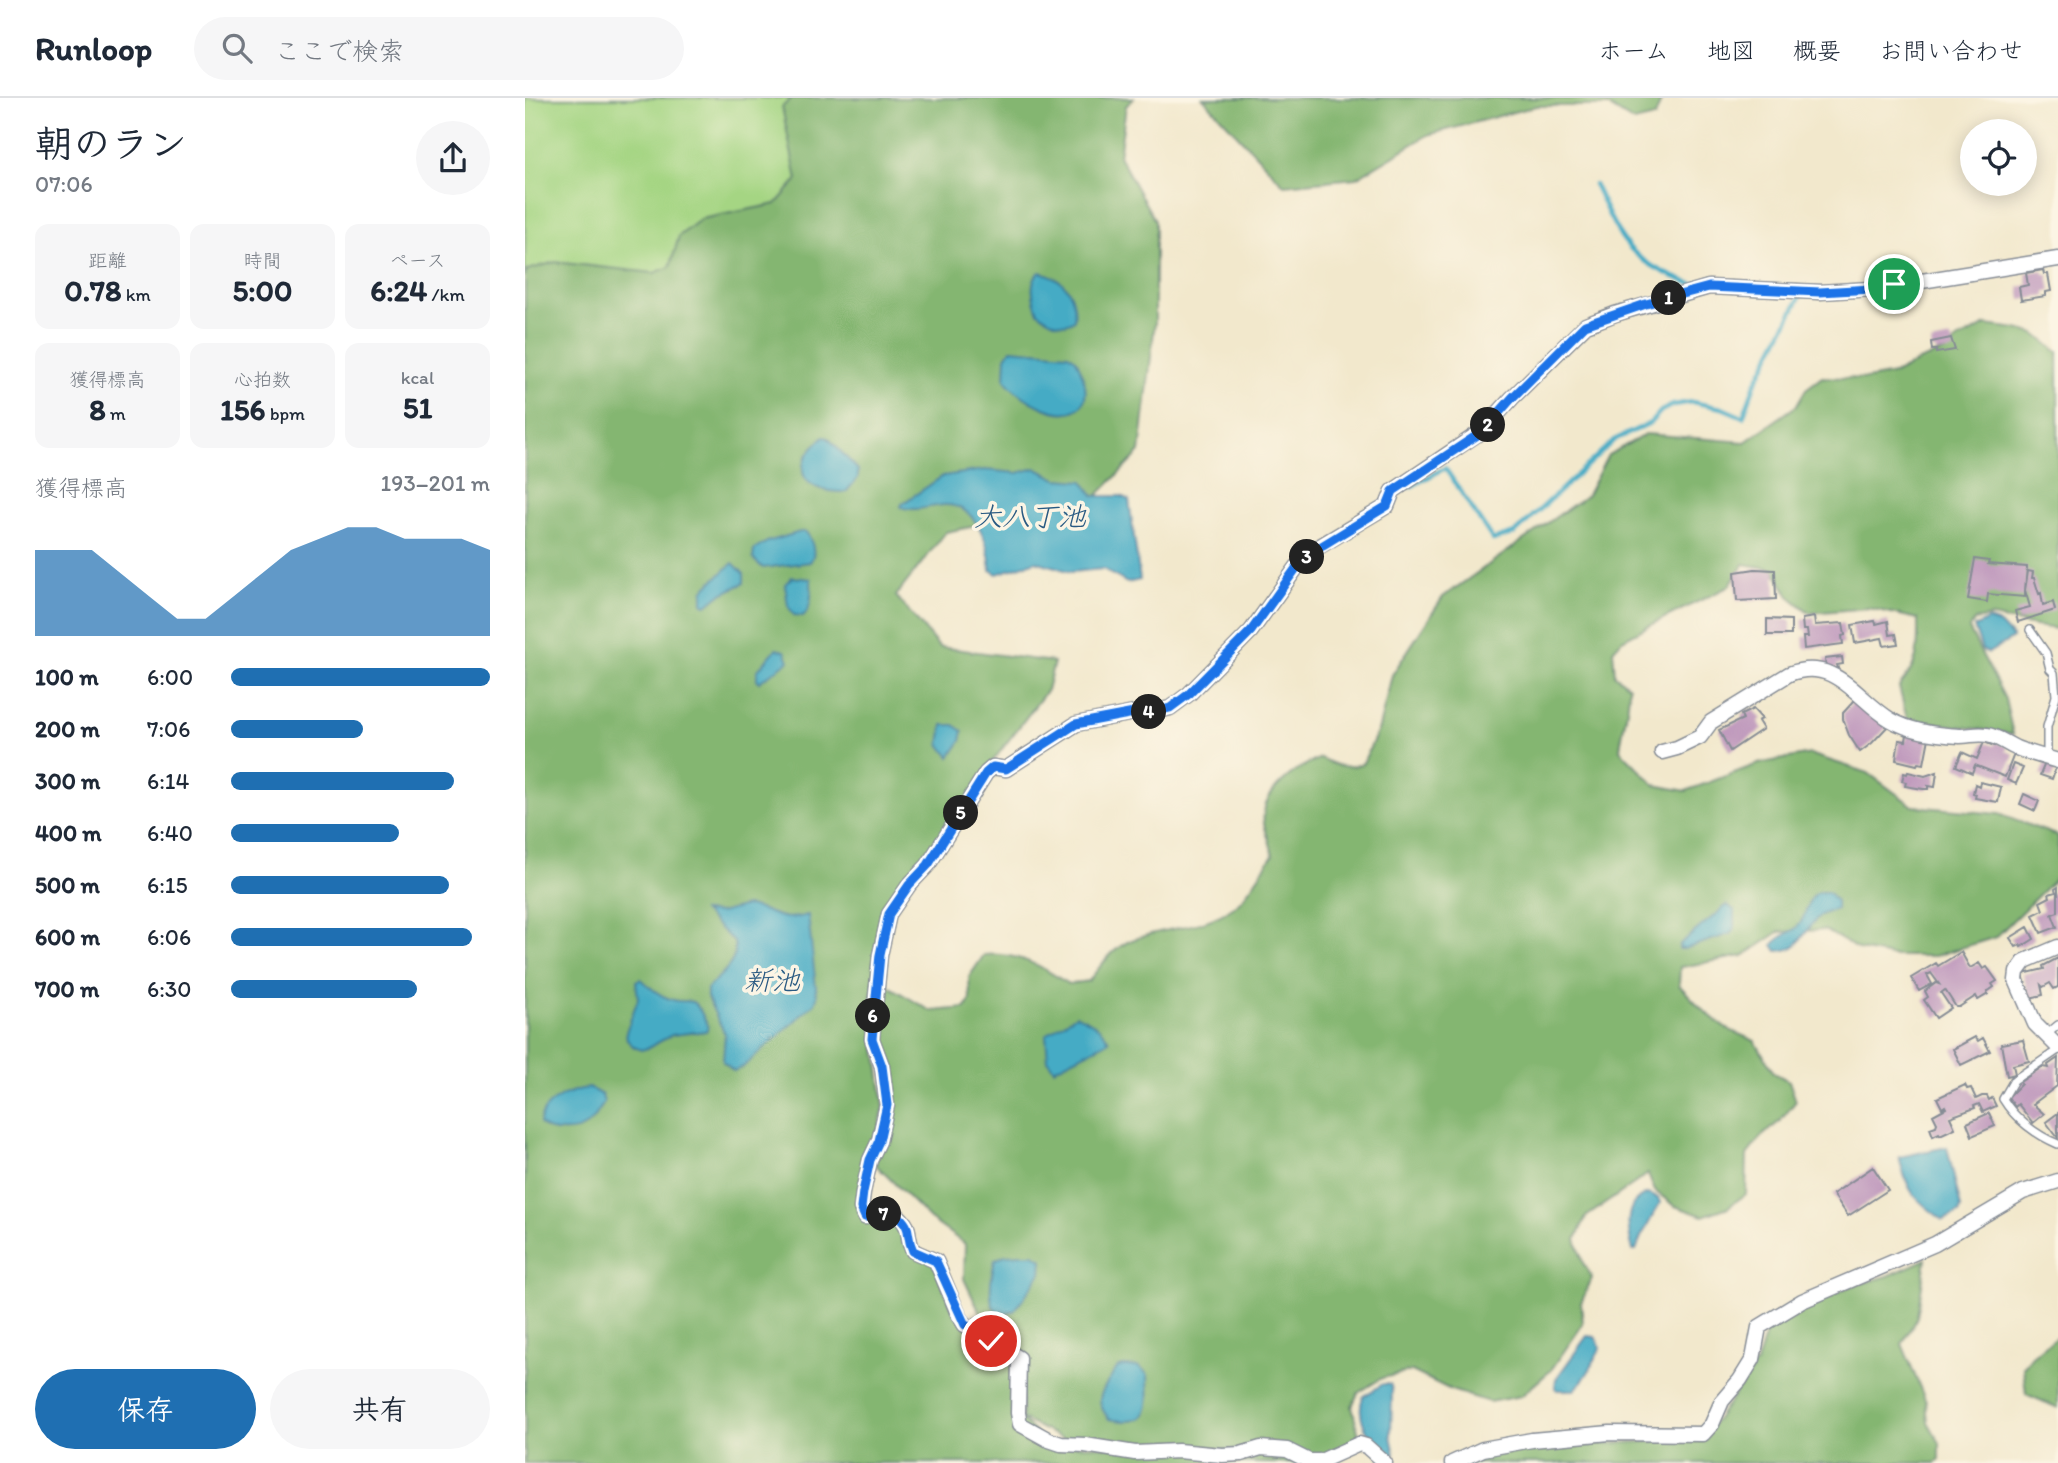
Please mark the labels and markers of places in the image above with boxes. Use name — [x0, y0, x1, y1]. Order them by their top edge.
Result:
pin — [1864, 254, 1924, 314]
pin: 1 — [1651, 280, 1687, 316]
pin: 2 — [1471, 408, 1506, 442]
pin: 3 — [1289, 540, 1325, 574]
pin: 4 — [1131, 694, 1167, 730]
pin: 5 — [943, 796, 978, 830]
pin: 6 — [855, 998, 891, 1034]
pin: 7 — [867, 1196, 901, 1232]
pin — [961, 1311, 1021, 1371]

